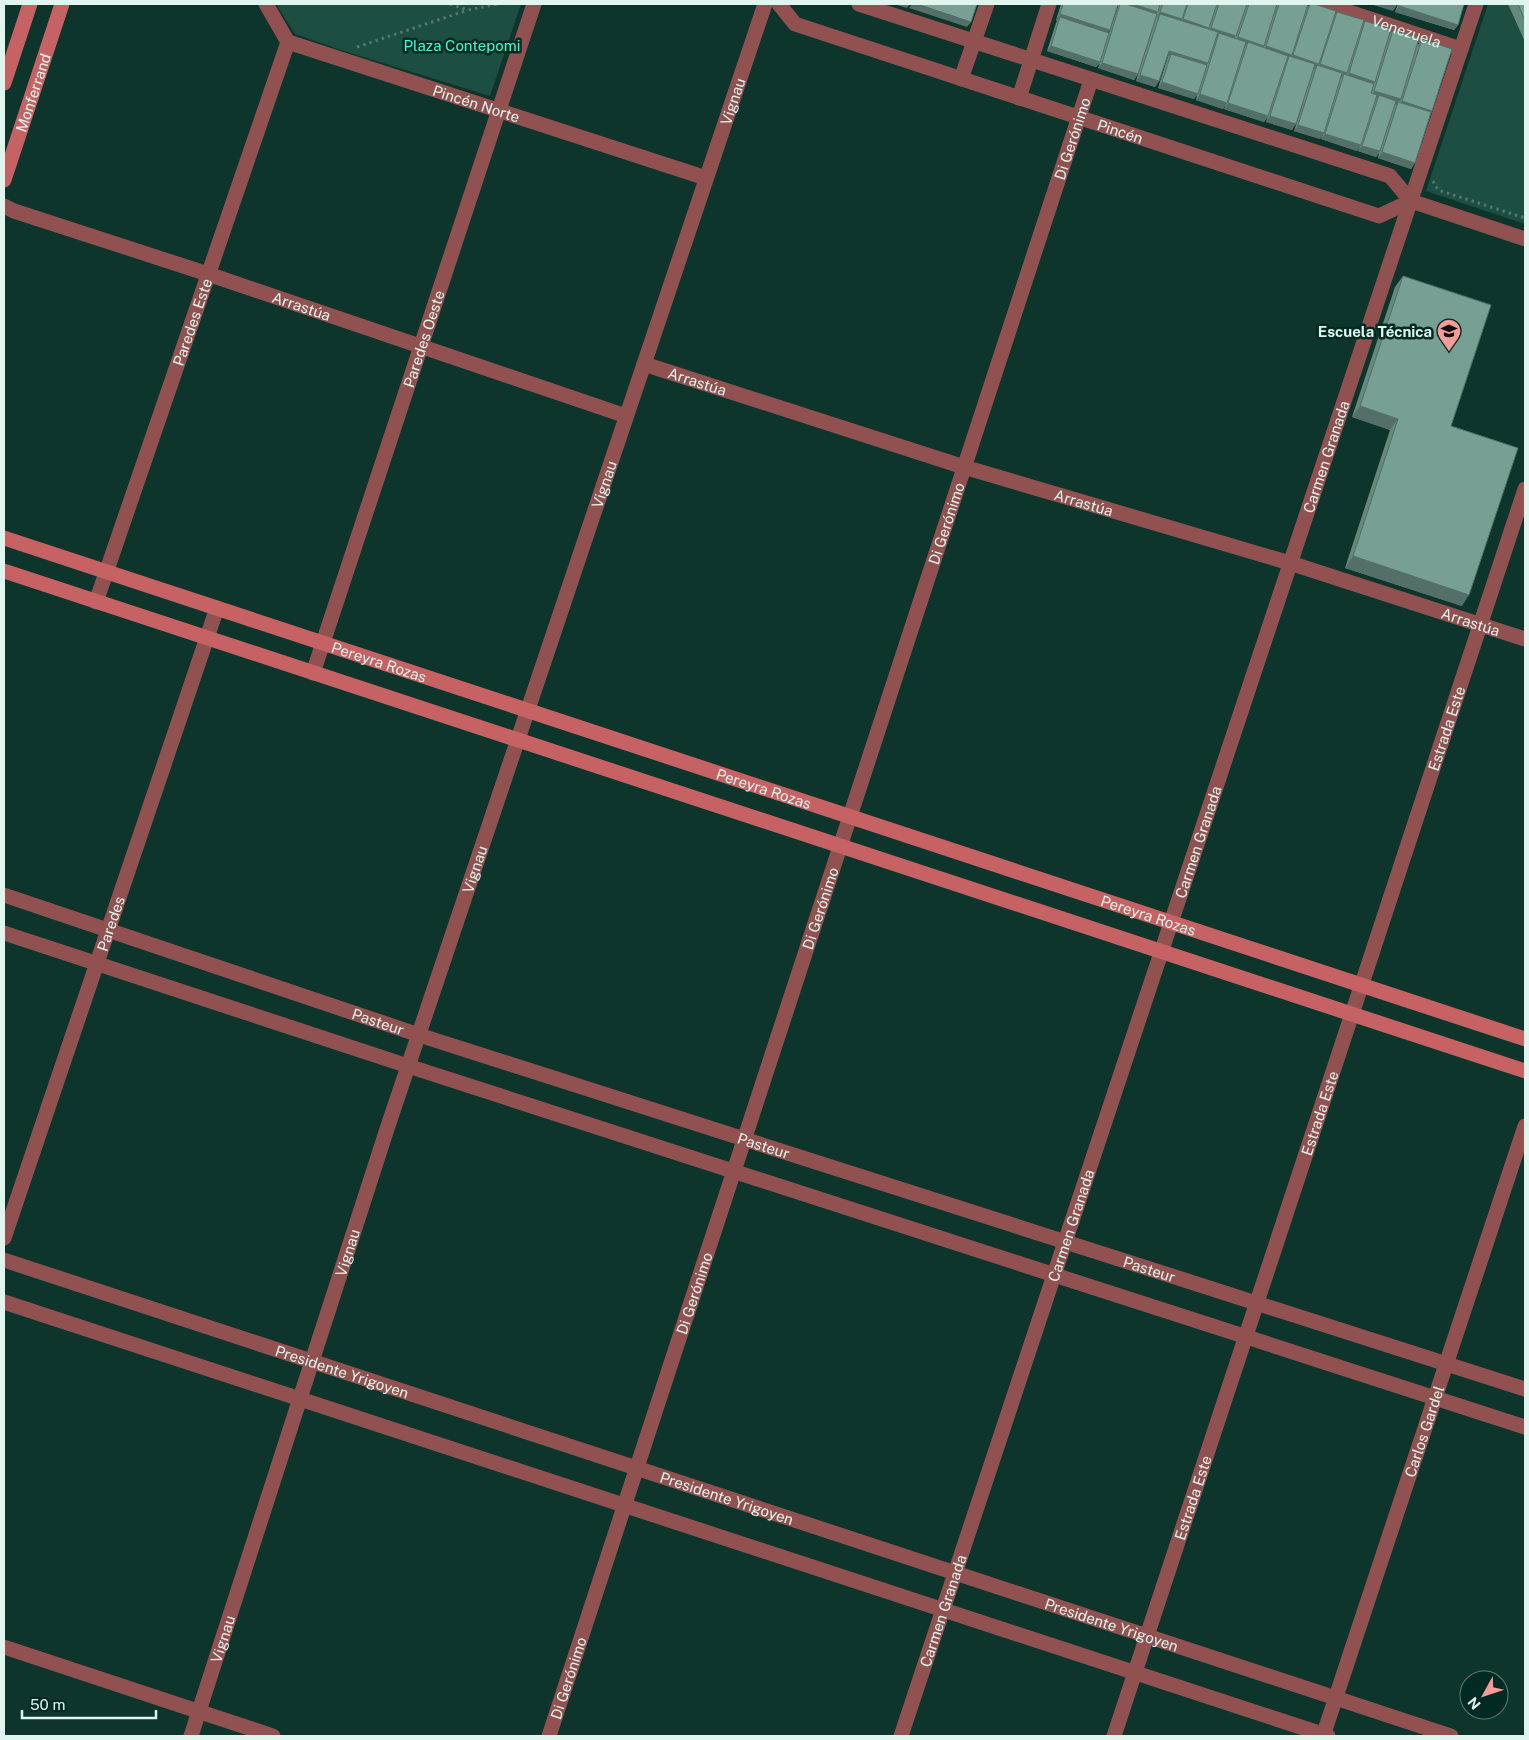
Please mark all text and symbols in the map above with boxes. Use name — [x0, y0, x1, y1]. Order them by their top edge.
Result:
street label: Venezuela — [1370, 12, 1444, 50]
park label: Plaza Contepomi — [404, 37, 520, 54]
street label: Monferrand — [12, 51, 54, 134]
street label: Vignau — [716, 75, 748, 127]
street label: Pincén Norte — [431, 81, 522, 125]
street label: Di Gerónimo — [1051, 95, 1093, 182]
street label: Pincén — [1095, 115, 1145, 146]
street label: Paredes Este — [169, 276, 215, 368]
street label: Arrastúa — [270, 288, 333, 324]
street label: Paredes Oeste — [399, 288, 447, 390]
school or university icon: Escuela Técnica — [1436, 318, 1462, 352]
place label: Escuela Técnica — [1318, 323, 1432, 340]
street label: Arrastúa — [666, 364, 729, 399]
street label: Carmen Granada — [1299, 398, 1352, 515]
street label: Vignau — [588, 458, 619, 510]
street label: Di Gerónimo — [925, 480, 967, 567]
street label: Arrastúa — [1052, 486, 1115, 519]
street label: Arrastúa — [1439, 604, 1502, 639]
street label: Pereyra Rozas — [329, 638, 429, 685]
street label: Estrada Este — [1424, 684, 1468, 773]
street label: Pereyra Rozas — [714, 765, 814, 812]
street label: Carmen Granada — [1171, 784, 1224, 900]
street label: Vignau — [458, 843, 490, 895]
street label: Di Gerónimo — [799, 865, 841, 951]
street label: Pereyra Rozas — [1099, 891, 1198, 939]
street label: Paredes — [93, 894, 128, 953]
street label: Pasteur — [350, 1005, 407, 1038]
street label: Estrada Este — [1298, 1069, 1341, 1157]
street label: Pasteur — [736, 1129, 792, 1162]
street label: Carmen Granada — [1044, 1167, 1097, 1284]
street label: Vignau — [332, 1227, 363, 1278]
street label: Di Gerónimo — [673, 1250, 715, 1336]
street label: Pasteur — [1121, 1253, 1178, 1285]
street label: Presidente Yrigoyen — [273, 1341, 411, 1401]
street label: Carlos Gardel — [1401, 1383, 1447, 1479]
street label: Estrada Este — [1171, 1453, 1214, 1542]
street label: Presidente Yrigoyen — [658, 1468, 796, 1528]
street label: Carmen Granada — [916, 1552, 969, 1669]
street label: Presidente Yrigoyen — [1043, 1594, 1181, 1654]
street label: Vignau — [207, 1613, 238, 1665]
street label: Di Gerónimo — [547, 1635, 589, 1721]
north arrow — [1459, 1670, 1509, 1720]
scale bar — [22, 1688, 156, 1720]
text: N — [1464, 1694, 1484, 1713]
text: 50 m — [30, 1696, 65, 1713]

